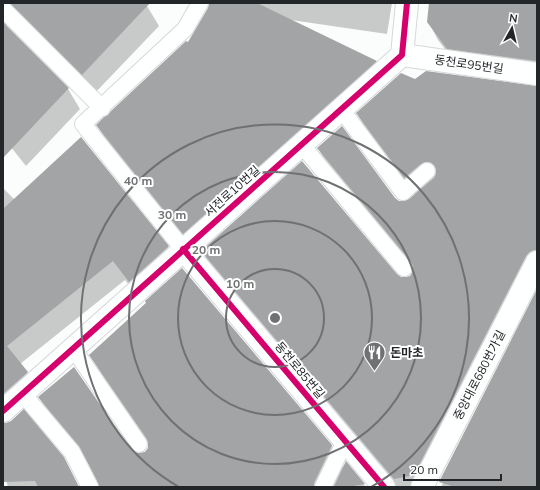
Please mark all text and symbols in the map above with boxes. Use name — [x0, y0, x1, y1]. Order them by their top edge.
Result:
north arrow — [492, 8, 532, 48]
text: N — [508, 11, 518, 26]
street label: 동천로95번길 — [433, 52, 505, 76]
street label: 서전로10번길 — [201, 162, 263, 220]
text: 40 m — [124, 173, 152, 188]
text: 30 m — [158, 207, 186, 222]
text: 20 m — [192, 242, 220, 257]
text: 10 m — [226, 276, 254, 291]
centre of rings — [268, 311, 282, 325]
street label: 중앙대로680번가길 — [450, 328, 508, 422]
street label: 동천로85번길 — [272, 339, 328, 401]
restaurant icon: 돈마초 — [362, 339, 388, 372]
place label: 돈마초 — [390, 345, 423, 360]
scale bar — [404, 456, 501, 482]
text: 20 m — [410, 462, 438, 477]

